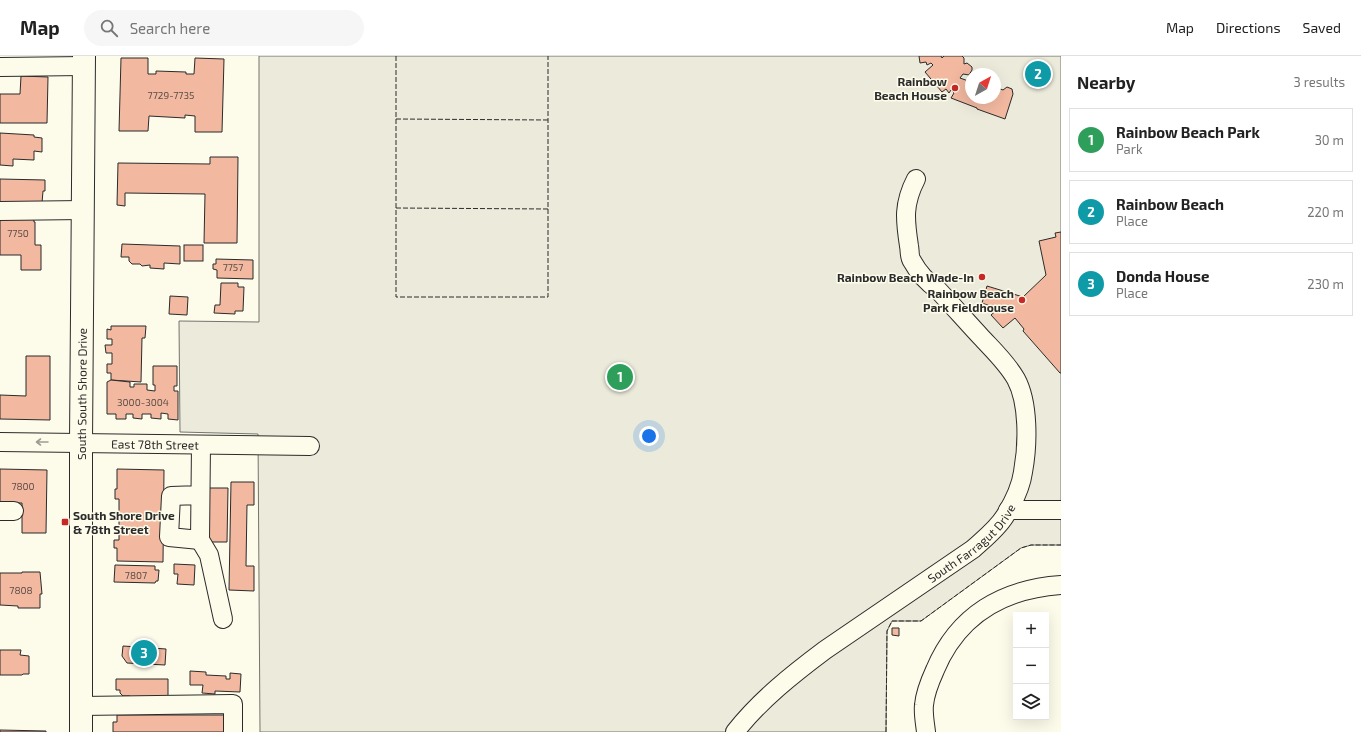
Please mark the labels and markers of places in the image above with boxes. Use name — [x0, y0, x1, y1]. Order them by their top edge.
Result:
pin: 2 — [1025, 59, 1051, 89]
place label: Rainbow Beach House — [874, 74, 948, 102]
marker: Rainbow Beach House — [950, 83, 960, 93]
place label: Rainbow Beach Wade-In — [837, 270, 974, 284]
marker: Rainbow Beach Wade-In — [977, 272, 987, 282]
place label: Rainbow Beach Park Fieldhouse — [923, 286, 1014, 314]
marker: Rainbow Beach Park Fieldhouse — [1017, 295, 1027, 305]
pin: 1 — [607, 362, 633, 392]
place label: South Shore Drive & 78th Street — [73, 508, 175, 536]
marker: South Shore Drive & 78th Street — [60, 517, 70, 527]
pin: 3 — [131, 638, 157, 668]

